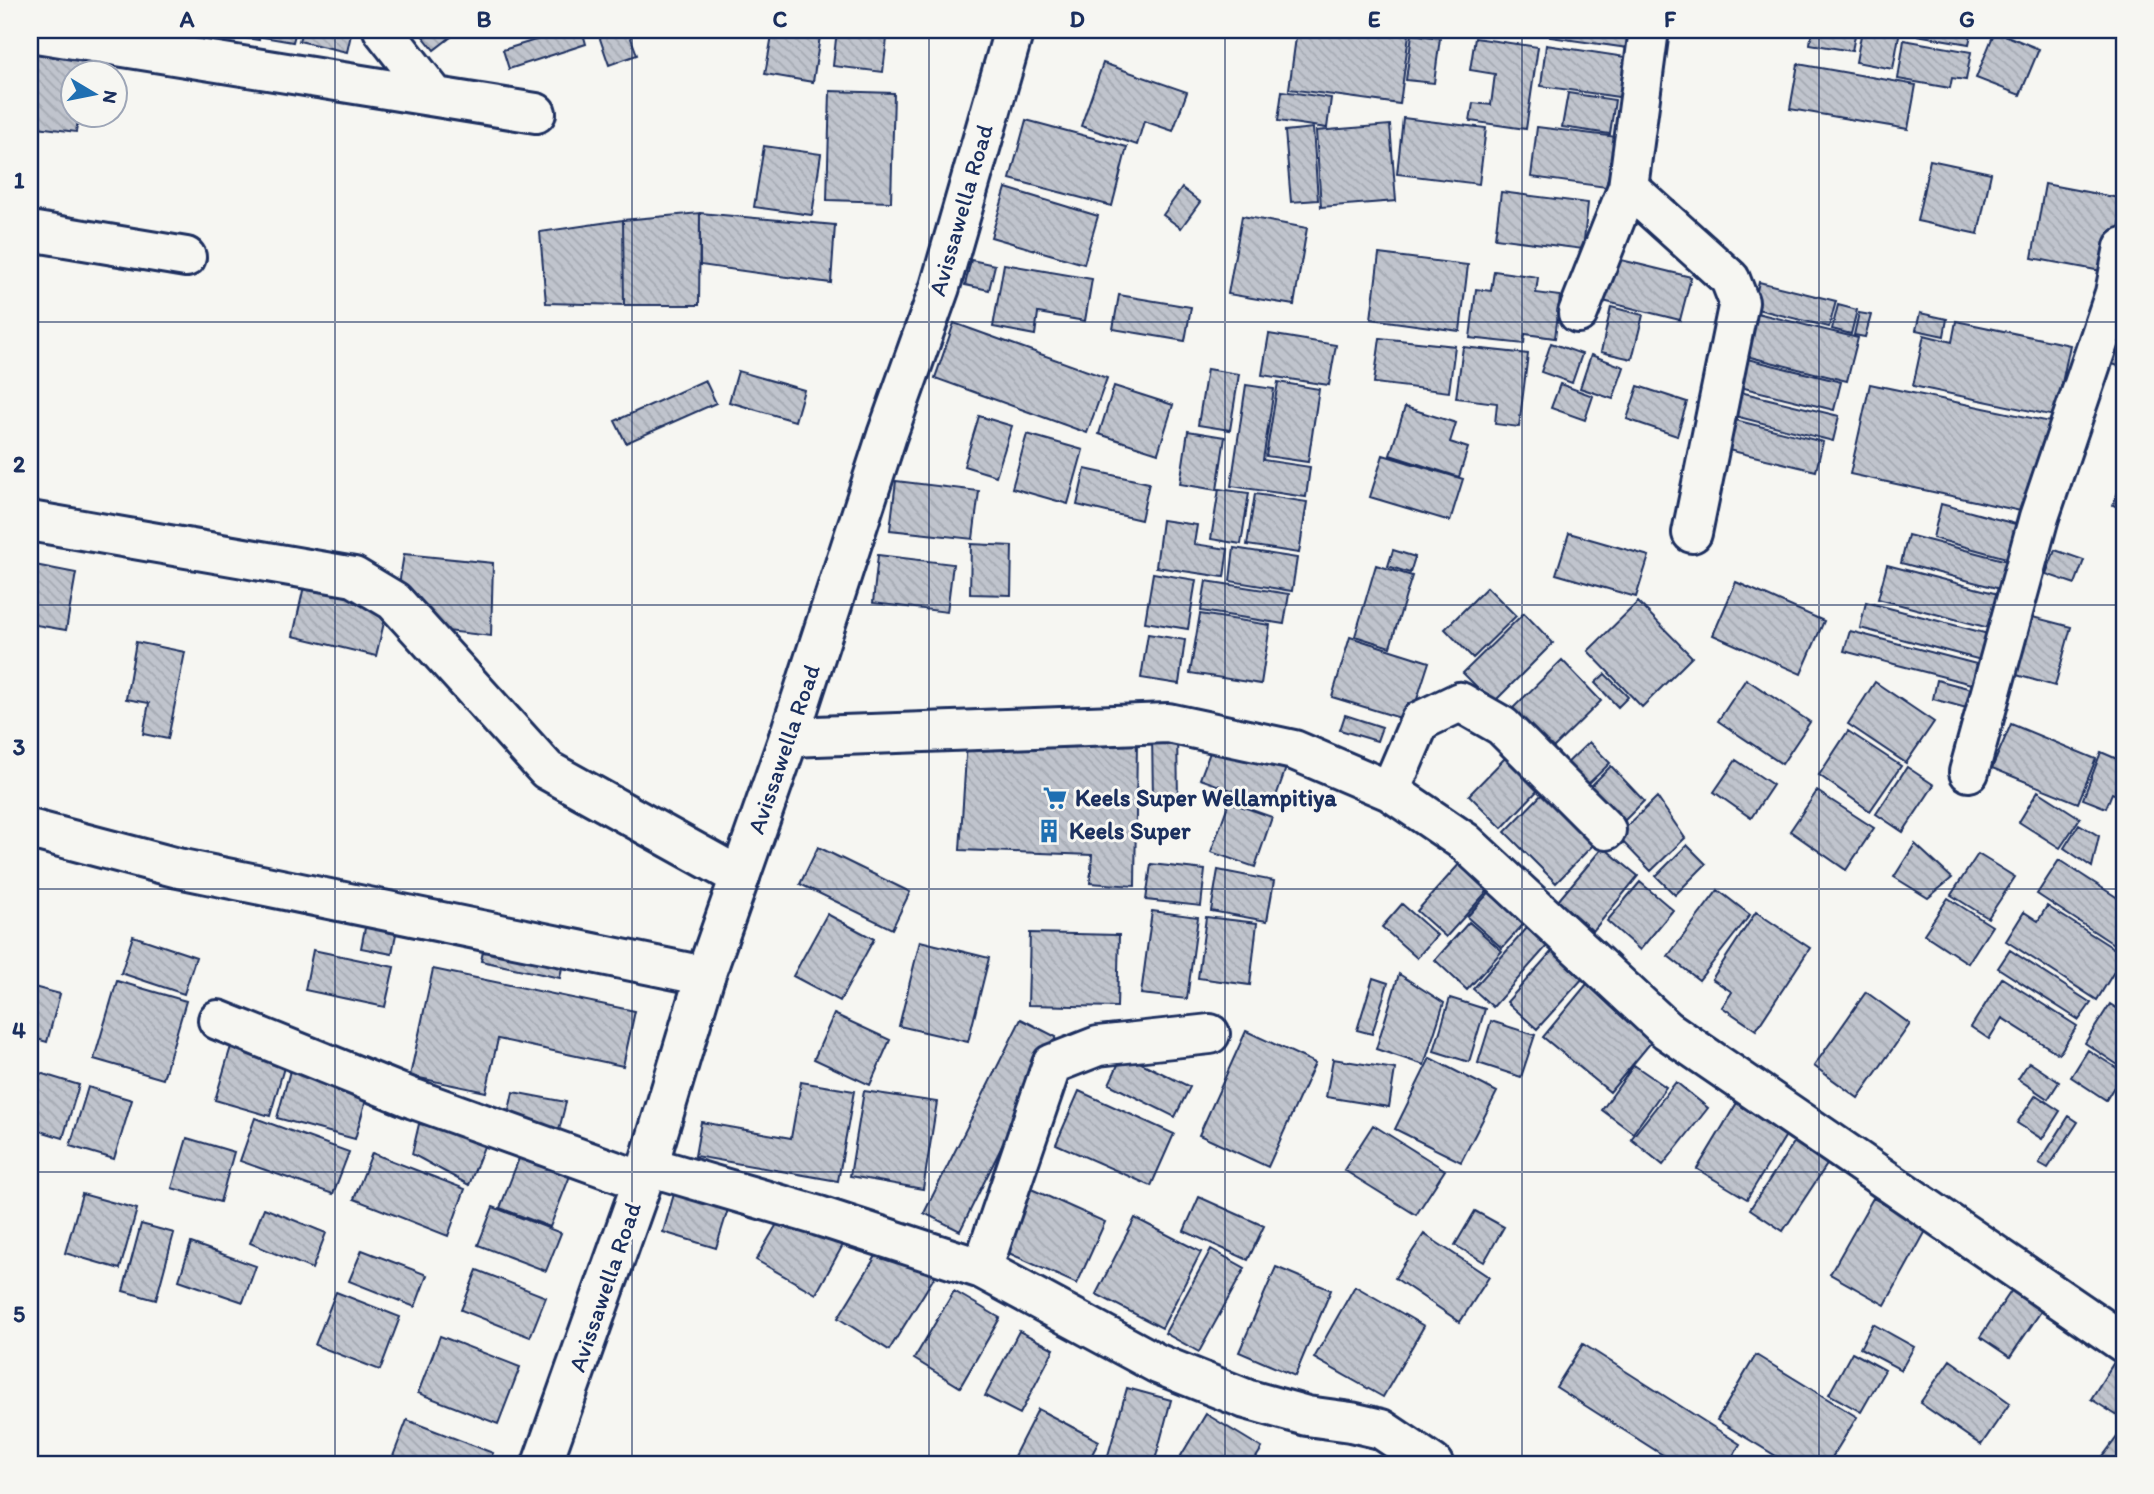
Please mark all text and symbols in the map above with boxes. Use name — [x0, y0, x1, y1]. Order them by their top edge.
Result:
text: A — [179, 5, 195, 33]
text: B — [477, 5, 492, 33]
text: C — [773, 5, 788, 33]
text: D — [1069, 5, 1085, 33]
text: E — [1368, 5, 1381, 33]
text: F — [1664, 5, 1677, 33]
text: G — [1959, 5, 1975, 33]
north arrow — [60, 60, 130, 130]
text: N — [98, 89, 123, 105]
street label: Avissawella Road — [922, 121, 999, 299]
text: 1 — [14, 166, 25, 194]
text: 2 — [13, 450, 26, 478]
street label: Avissawella Road — [741, 660, 826, 837]
text: 3 — [13, 733, 26, 761]
place label: Keels Super Wellampitiya — [1075, 783, 1337, 813]
supermarket icon: Keels Super Wellampitiya — [1041, 784, 1069, 812]
place label: Keels Super — [1069, 816, 1191, 846]
building icon: Keels Super — [1035, 817, 1063, 845]
text: 4 — [12, 1016, 26, 1044]
street label: Avissawella Road — [562, 1198, 647, 1375]
text: 5 — [13, 1300, 25, 1328]

